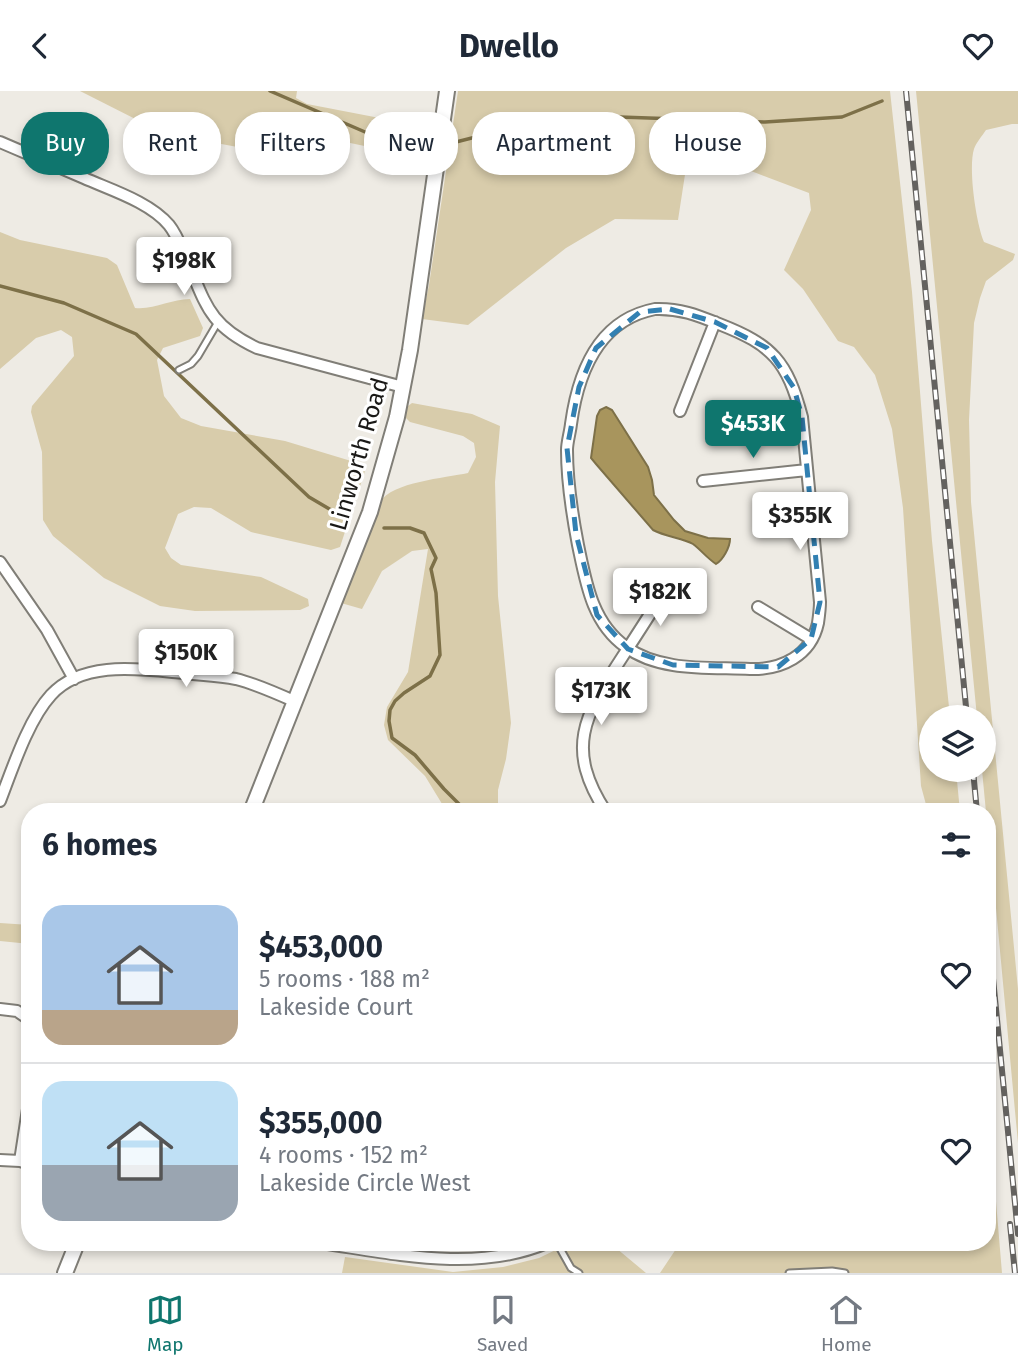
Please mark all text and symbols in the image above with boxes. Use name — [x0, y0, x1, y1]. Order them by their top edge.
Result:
icon: back — [21, 27, 59, 65]
text: Dwello — [459, 27, 559, 65]
icon: heart — [959, 27, 997, 65]
chip: Buy — [21, 112, 109, 175]
chip: Rent — [123, 112, 221, 175]
chip: Filters — [235, 112, 350, 175]
chip: New — [364, 112, 458, 175]
chip: Apartment — [472, 112, 635, 175]
chip: House — [649, 112, 766, 175]
pin: $198K — [135, 237, 233, 297]
text: $198K — [152, 246, 216, 274]
street label: Linworth Road — [324, 374, 394, 534]
pin: $453K — [704, 401, 802, 460]
text: $453K — [721, 409, 785, 437]
pin: $355K — [751, 493, 849, 552]
text: $355K — [768, 501, 832, 529]
pin: $182K — [611, 568, 709, 628]
text: $182K — [629, 577, 691, 605]
pin: $150K — [137, 629, 235, 689]
text: $150K — [155, 638, 217, 666]
pin: $173K — [552, 667, 650, 727]
text: $173K — [571, 676, 631, 704]
map controls — [919, 705, 996, 782]
button: layers — [919, 705, 996, 782]
icon: filters — [937, 826, 975, 864]
text: 6 homes — [42, 827, 157, 863]
text: $453,000 — [259, 929, 383, 965]
icon: home — [98, 933, 182, 1017]
icon: heart — [937, 956, 975, 994]
text: 5 rooms · 188 m² — [259, 965, 430, 993]
text: Lakeside Court — [259, 993, 413, 1021]
text: $355,000 — [259, 1105, 383, 1141]
icon: home — [98, 1109, 182, 1193]
icon: heart — [937, 1132, 975, 1170]
text: 4 rooms · 152 m² — [259, 1141, 428, 1169]
text: Lakeside Circle West — [259, 1169, 471, 1197]
tab: Map — [146, 1291, 184, 1356]
tab: Saved — [477, 1291, 528, 1356]
tab: Home — [821, 1291, 872, 1356]

